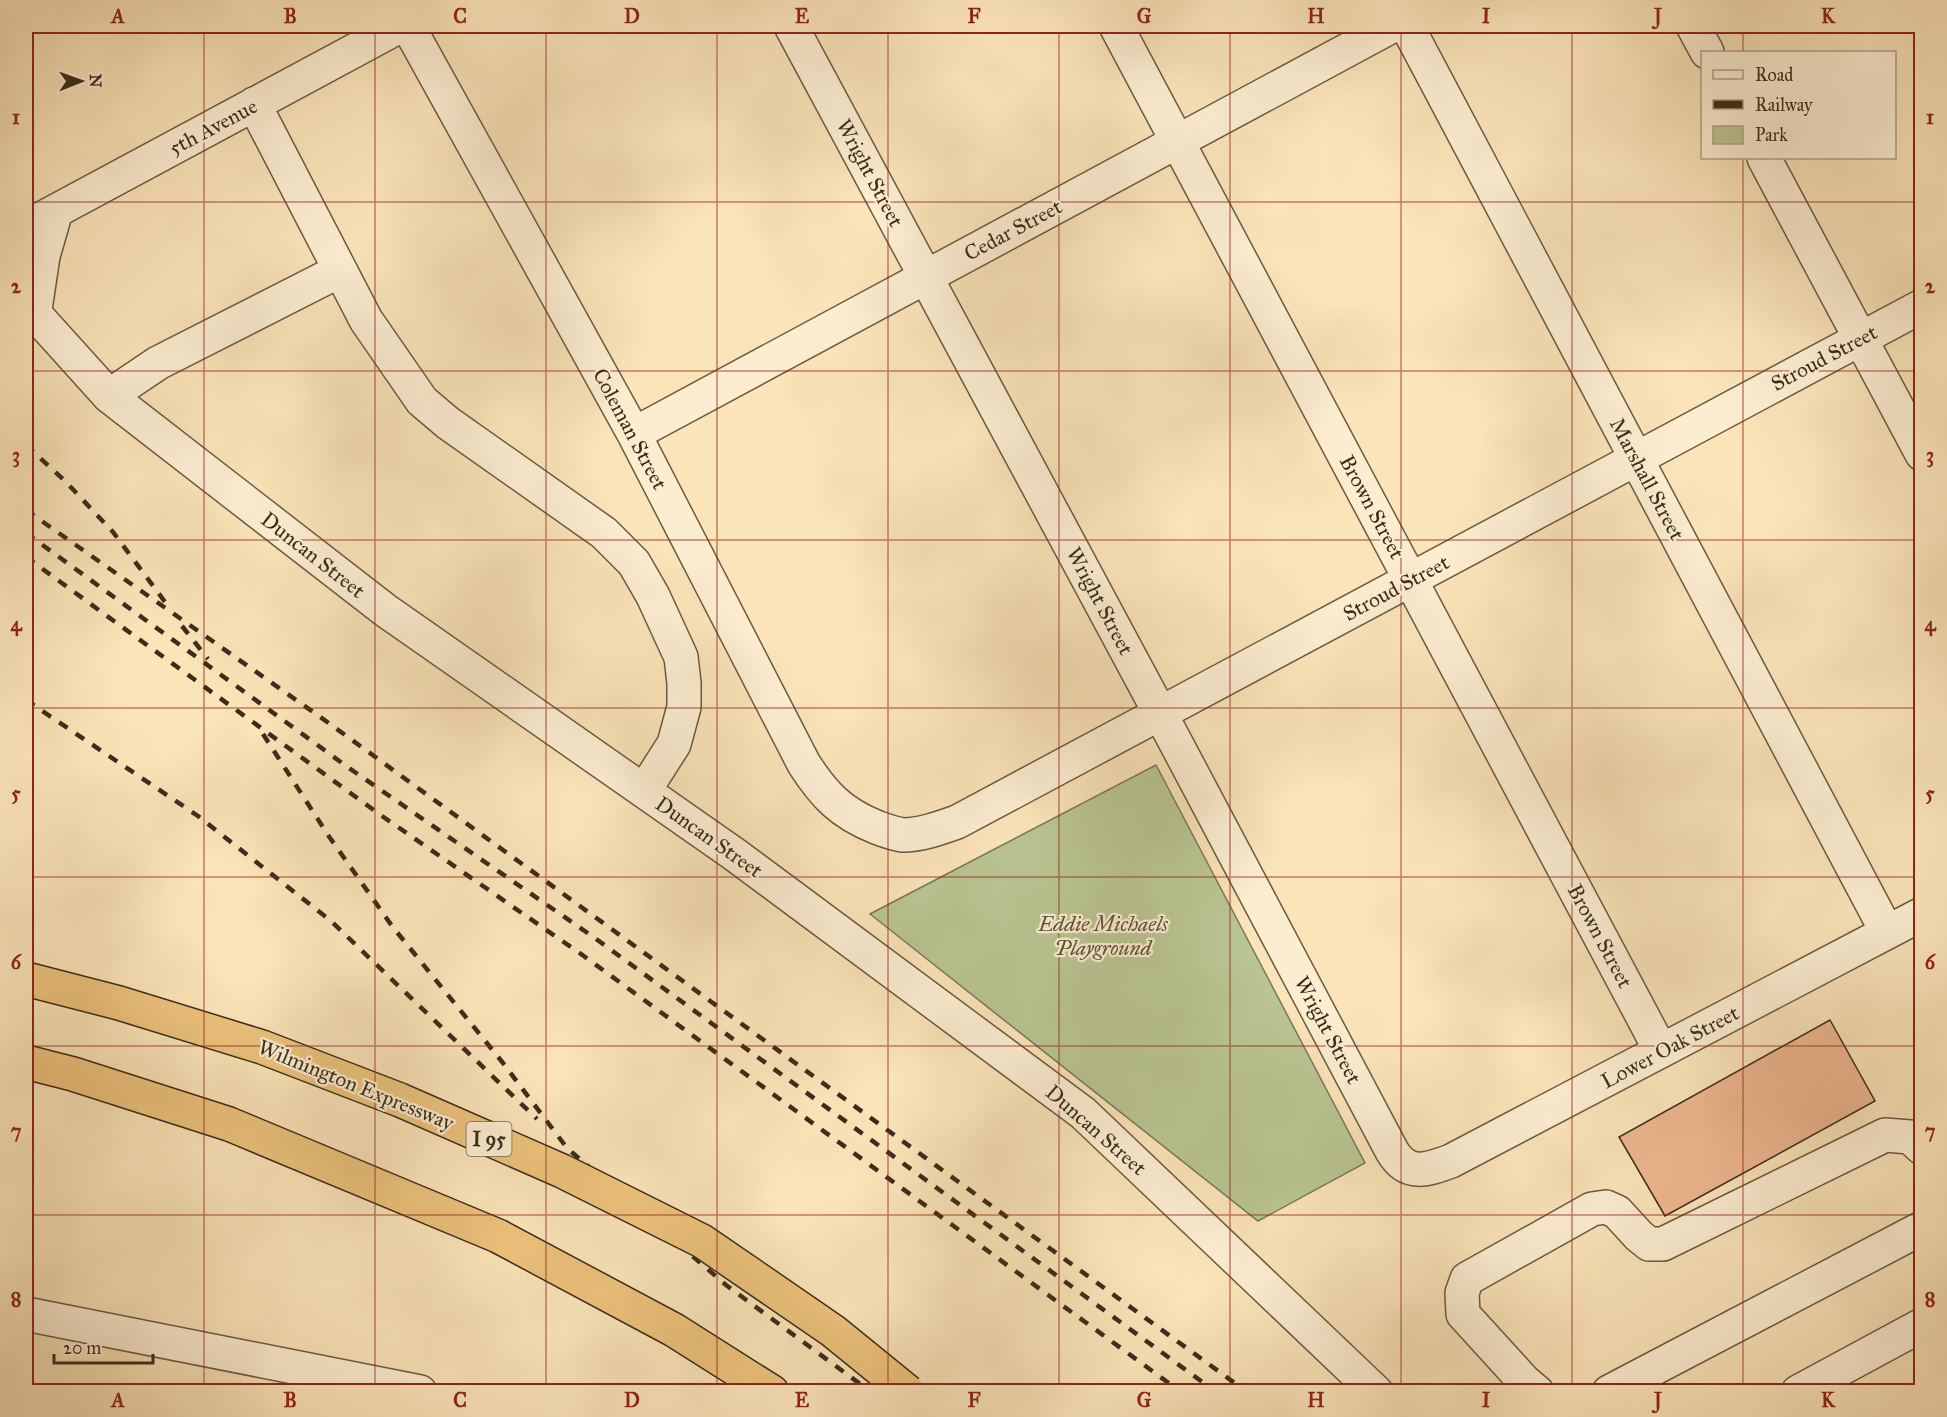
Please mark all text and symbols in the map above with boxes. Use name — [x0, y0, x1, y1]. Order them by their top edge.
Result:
text: A — [109, 4, 125, 28]
text: B — [283, 4, 297, 28]
text: C — [453, 4, 467, 28]
text: D — [624, 4, 640, 28]
text: E — [795, 4, 810, 28]
text: F — [967, 4, 981, 28]
text: G — [1137, 4, 1152, 28]
text: H — [1307, 4, 1325, 28]
text: I — [1482, 4, 1491, 28]
text: J — [1651, 4, 1663, 30]
text: K — [1821, 4, 1836, 28]
north arrow — [51, 51, 111, 111]
legend — [1701, 51, 1896, 159]
text: Road — [1755, 64, 1793, 86]
text: N — [86, 74, 105, 88]
street label: 5th Avenue — [164, 93, 262, 161]
text: Railway — [1755, 94, 1813, 116]
text: 1 — [12, 105, 20, 129]
text: 1 — [1926, 105, 1934, 129]
street label: Wright Street — [831, 115, 909, 232]
text: Park — [1755, 124, 1788, 146]
street label: Cedar Street — [960, 193, 1067, 267]
text: 2 — [11, 274, 22, 298]
text: 2 — [1925, 274, 1936, 298]
street label: Stroud Street — [1766, 319, 1882, 397]
street label: Coleman Street — [587, 364, 673, 495]
street label: Marshall Street — [1604, 413, 1690, 545]
text: 3 — [12, 443, 20, 468]
text: 3 — [1926, 443, 1934, 468]
street label: Brown Street — [1334, 451, 1411, 564]
street label: Duncan Street — [256, 506, 371, 604]
street label: Wright Street — [1061, 543, 1139, 660]
street label: Stroud Street — [1338, 549, 1454, 627]
text: 4 — [10, 612, 22, 637]
text: 4 — [1924, 612, 1936, 637]
text: 5 — [11, 781, 21, 805]
text: 5 — [1925, 781, 1935, 805]
street label: Duncan Street — [650, 791, 768, 884]
street label: Brown Street — [1562, 880, 1639, 993]
park label: Eddie Michaels Playground — [1037, 911, 1169, 961]
text: 6 — [11, 950, 23, 974]
text: 6 — [1925, 950, 1937, 974]
street label: Wright Street — [1289, 972, 1367, 1089]
street label: Lower Oak Street — [1597, 1000, 1744, 1094]
street label: Wilmington Expressway — [254, 1034, 459, 1137]
street label: Duncan Street — [1040, 1079, 1152, 1181]
text: 7 — [11, 1119, 22, 1143]
text: 7 — [1925, 1119, 1936, 1143]
road number: I 95 — [466, 1122, 512, 1156]
text: 8 — [11, 1287, 21, 1311]
text: 8 — [1925, 1287, 1935, 1311]
scale bar — [54, 1327, 153, 1365]
text: 20 m — [63, 1337, 101, 1359]
text: A — [109, 1388, 125, 1412]
text: B — [283, 1388, 297, 1412]
text: C — [453, 1388, 467, 1412]
text: D — [624, 1388, 640, 1412]
text: E — [795, 1388, 810, 1412]
text: F — [967, 1388, 981, 1412]
text: G — [1137, 1388, 1152, 1412]
text: H — [1307, 1388, 1325, 1412]
text: I — [1482, 1388, 1491, 1412]
text: J — [1651, 1388, 1663, 1414]
text: K — [1821, 1388, 1836, 1412]

